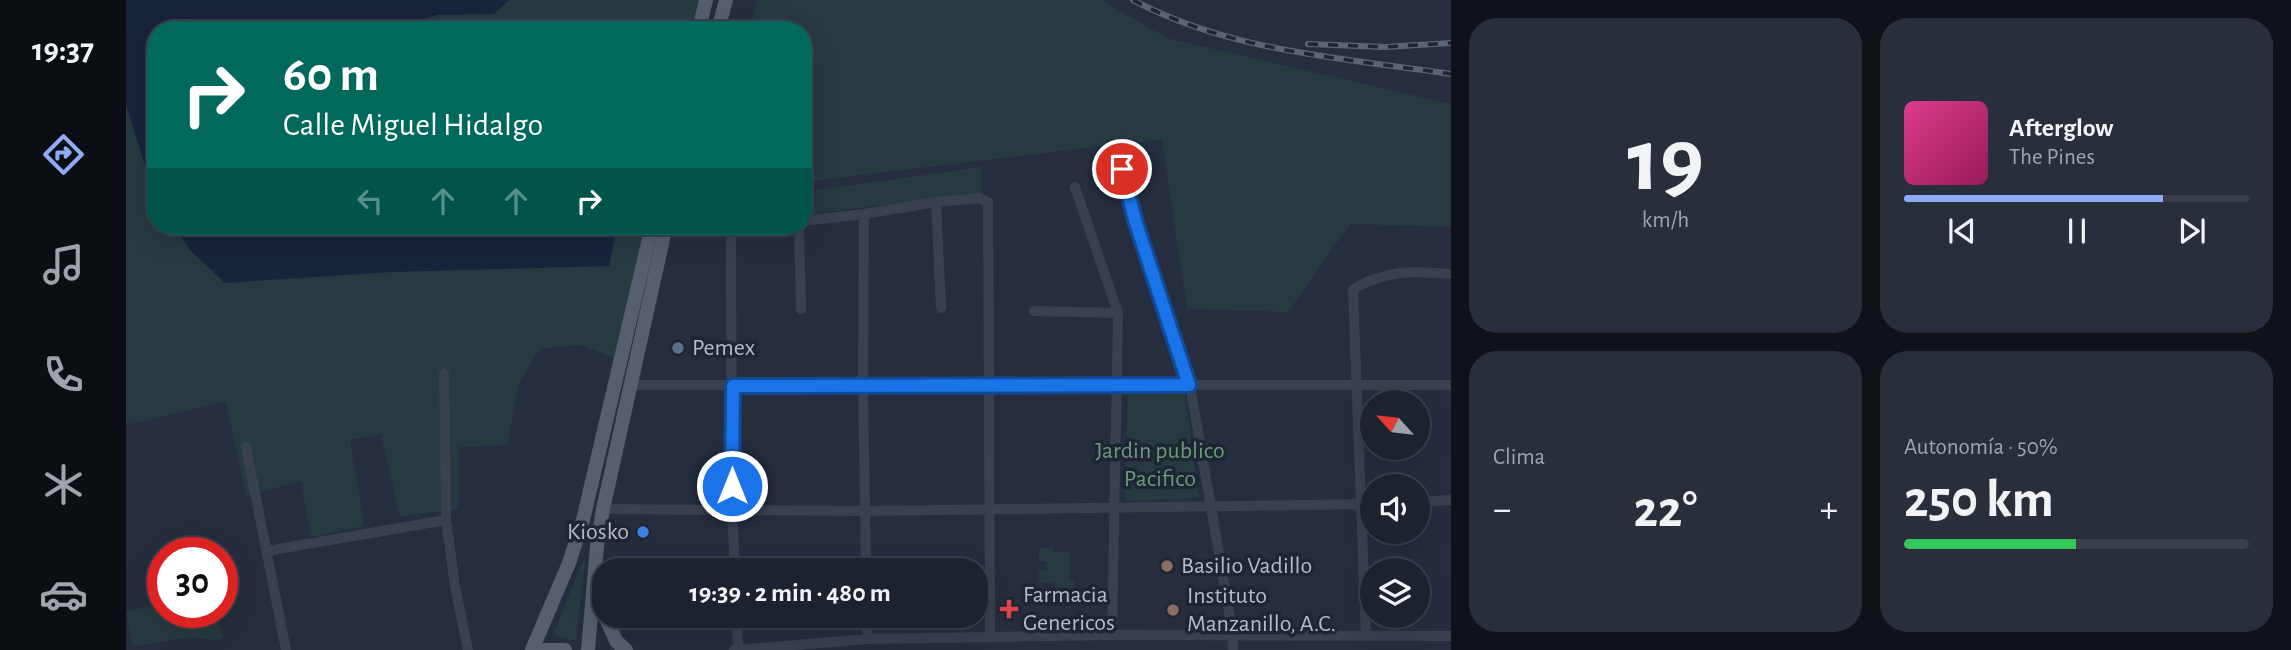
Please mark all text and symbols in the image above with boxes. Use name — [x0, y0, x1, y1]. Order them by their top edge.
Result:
text: 19:37 — [32, 34, 94, 66]
icon: right — [168, 49, 259, 140]
text: 60 m — [283, 51, 379, 100]
text: Calle Miguel Hidalgo — [283, 109, 543, 141]
text: Afterglow — [2009, 115, 2113, 141]
text: 19 — [1627, 116, 1704, 207]
icon: directions — [39, 130, 88, 179]
pin — [1092, 139, 1152, 199]
text: The Pines — [2009, 146, 2095, 169]
icon: arrive — [1103, 150, 1141, 188]
icon: left — [351, 182, 389, 220]
icon: ahead — [424, 182, 462, 220]
icon: ahead — [497, 182, 535, 220]
icon: right — [570, 182, 608, 220]
text: km/h — [1642, 209, 1689, 232]
icon: previous — [1943, 212, 1981, 250]
icon: pause — [2058, 212, 2096, 250]
icon: next — [2173, 212, 2211, 250]
icon: music — [39, 240, 88, 289]
place label: Pemex — [692, 336, 756, 360]
marker: Pemex — [670, 340, 686, 356]
icon: phone — [39, 350, 88, 399]
north arrow — [1360, 390, 1430, 460]
map controls — [1360, 390, 1430, 628]
text: Autonomía · 50% — [1904, 436, 2058, 459]
park label: Jardin publico Pacifico — [1095, 439, 1225, 491]
text: Clima — [1493, 446, 1545, 469]
position arrow — [695, 449, 769, 523]
icon: climate — [39, 460, 88, 509]
button: sound — [1360, 474, 1430, 544]
text: 250 km — [1904, 474, 2054, 526]
text: 22° — [1633, 484, 1698, 536]
text: − — [1493, 491, 1511, 529]
text: + — [1820, 491, 1838, 529]
place label: Kiosko — [567, 520, 629, 544]
marker: Kiosko — [635, 524, 651, 540]
speed limit sign: 30 — [147, 537, 238, 628]
place label: Basilio Vadillo — [1181, 554, 1312, 578]
marker: Basilio Vadillo — [1159, 558, 1175, 574]
button: layers — [1360, 558, 1430, 628]
icon: car — [39, 570, 88, 619]
text: 19:39 · 2 min · 480 m — [689, 580, 891, 606]
place label: Farmacia Genericos — [1023, 583, 1115, 635]
place label: Instituto Manzanillo, A.C. — [1187, 584, 1336, 636]
marker: Farmacia Genericos — [1001, 601, 1017, 617]
marker: Instituto Manzanillo, A.C. — [1165, 602, 1181, 618]

